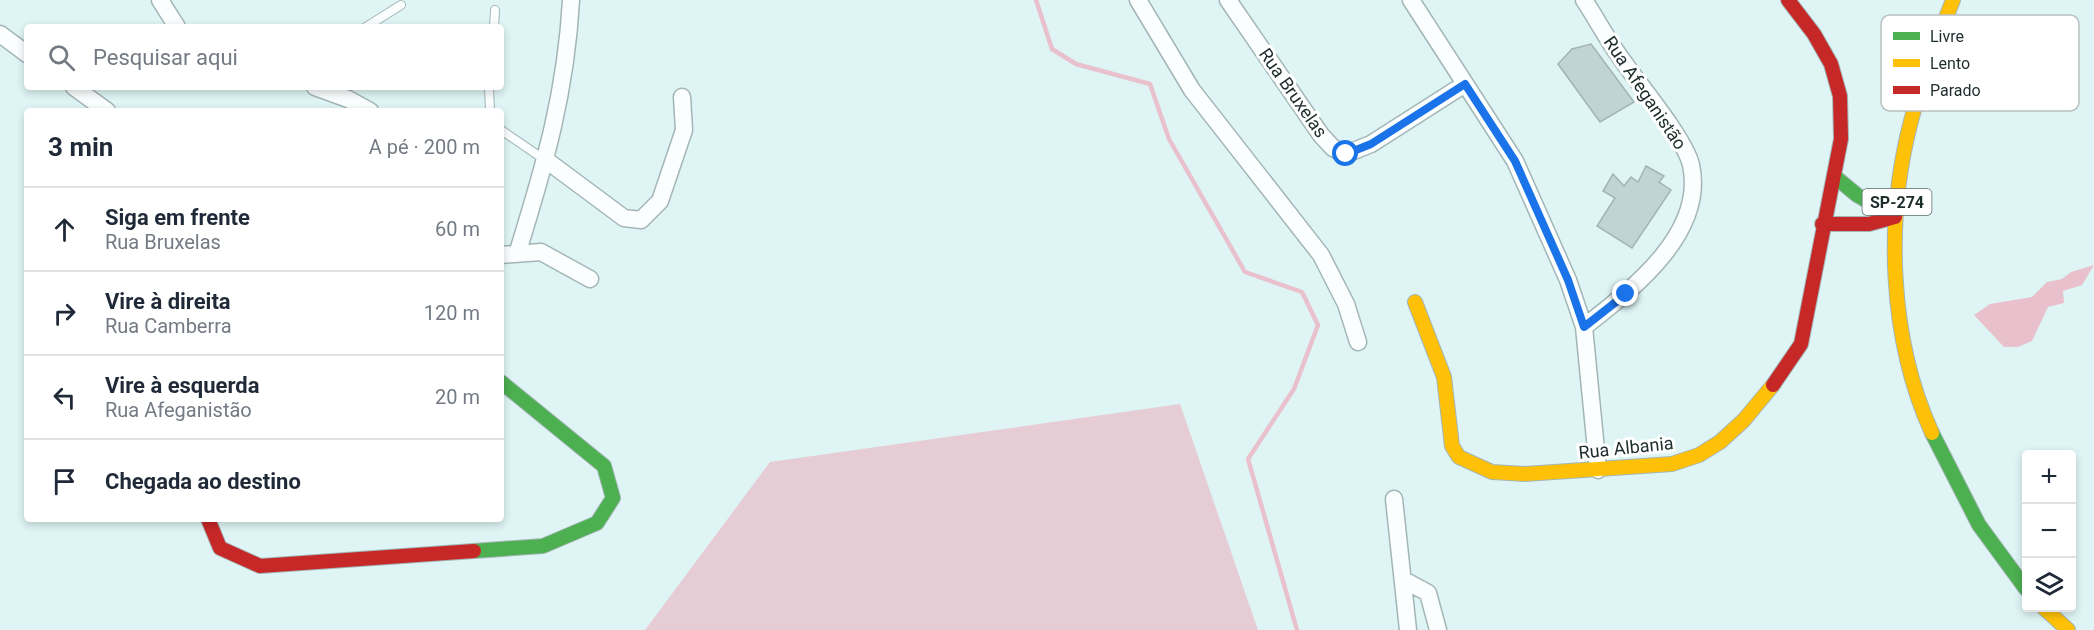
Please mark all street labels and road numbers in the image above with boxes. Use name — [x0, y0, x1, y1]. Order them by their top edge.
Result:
street label: Rua Afeganistão — [1600, 32, 1691, 153]
street label: Rua Bruxelas — [1255, 44, 1332, 141]
road number: SP-274 — [1862, 189, 1932, 215]
street label: Rua Albania — [1577, 432, 1674, 463]

